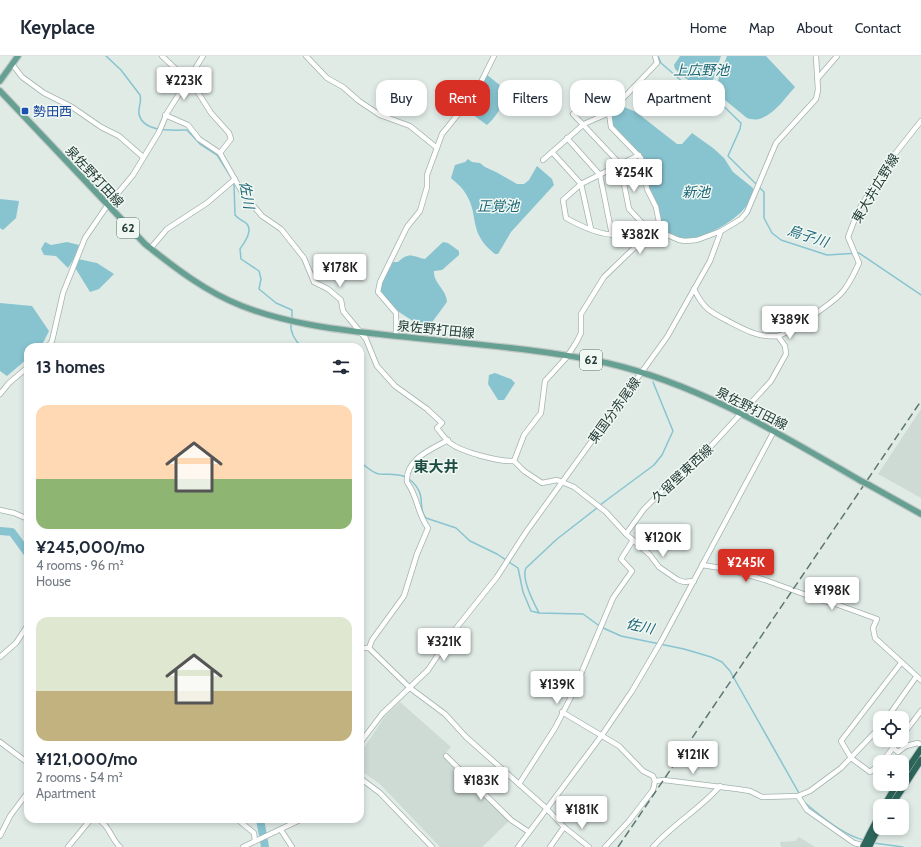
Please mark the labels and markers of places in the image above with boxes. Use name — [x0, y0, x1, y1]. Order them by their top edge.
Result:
pin: ¥223K — [156, 67, 212, 101]
place label: 勢田西 — [33, 103, 72, 119]
marker: 勢田西 — [20, 106, 30, 116]
pin: ¥254K — [606, 159, 662, 193]
pin: ¥382K — [612, 221, 668, 255]
pin: ¥178K — [312, 254, 368, 288]
pin: ¥389K — [762, 306, 818, 340]
pin: ¥120K — [635, 524, 691, 558]
pin: ¥245K — [718, 549, 774, 583]
pin: ¥198K — [804, 577, 860, 611]
pin: ¥321K — [416, 628, 472, 662]
pin: ¥139K — [529, 671, 585, 705]
pin: ¥121K — [665, 741, 721, 775]
pin: ¥183K — [453, 767, 509, 801]
pin: ¥181K — [554, 796, 610, 830]

